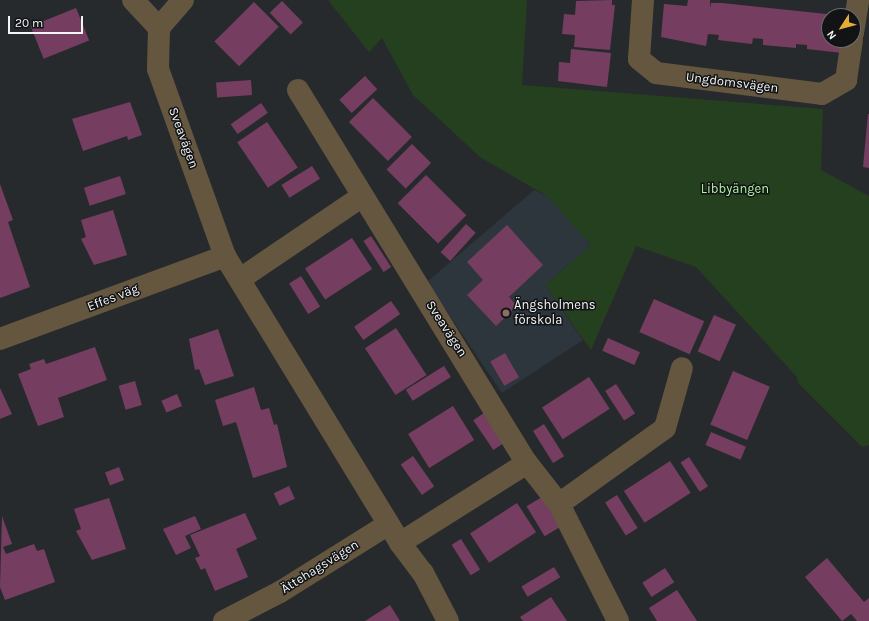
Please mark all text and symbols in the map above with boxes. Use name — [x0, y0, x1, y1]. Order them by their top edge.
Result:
scale bar — [10, 8, 85, 34]
north arrow — [821, 8, 861, 48]
text: 20 m — [15, 16, 43, 30]
text: N — [824, 28, 839, 42]
street label: Ungdomsvägen — [685, 70, 779, 96]
street label: Sveavägen — [165, 105, 201, 171]
park label: Libbyängen — [701, 181, 769, 197]
street label: Effes väg — [85, 281, 141, 315]
street label: Sveavägen — [422, 298, 470, 360]
place label: Ängsholmens förskola — [514, 298, 596, 329]
marker: Ängsholmens förskola — [501, 308, 511, 318]
street label: Ättehagsvägen — [278, 537, 362, 597]

